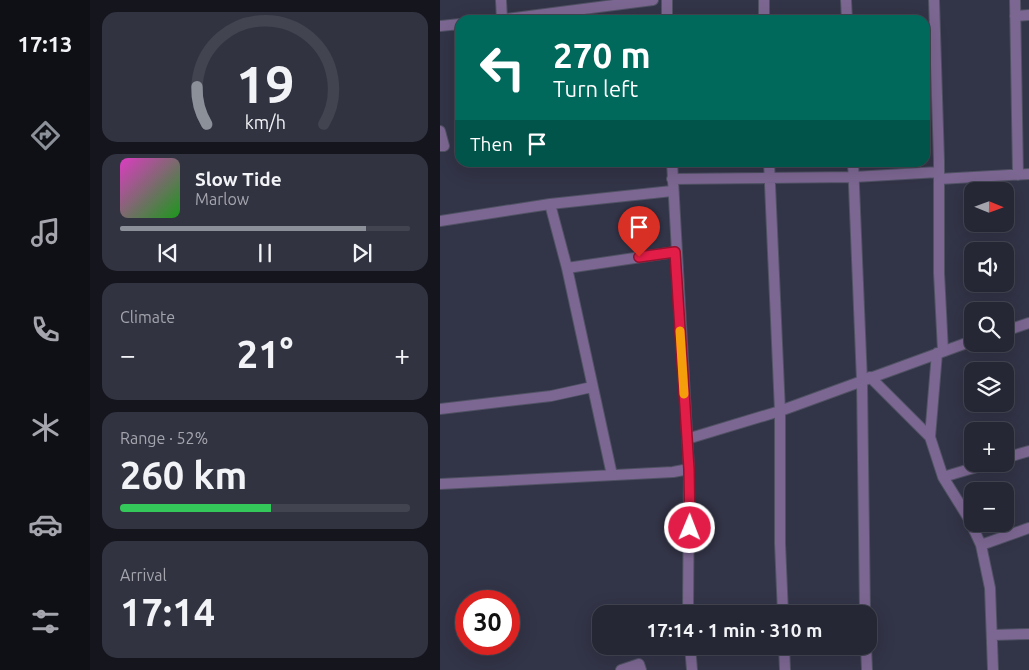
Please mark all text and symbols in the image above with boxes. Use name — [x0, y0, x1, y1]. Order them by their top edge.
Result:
text: 17:13 — [17, 31, 73, 56]
icon: left — [470, 35, 535, 100]
text: 270 m — [553, 35, 651, 75]
text: 19 — [236, 55, 294, 113]
text: Turn left — [553, 76, 638, 101]
text: km/h — [244, 112, 286, 132]
icon: directions — [28, 118, 63, 153]
icon: arrive — [523, 130, 551, 158]
text: Then — [470, 133, 513, 155]
text: Slow Tide — [195, 168, 282, 190]
north arrow — [964, 182, 1014, 232]
map controls — [964, 182, 1014, 532]
text: Marlow — [195, 190, 249, 208]
pin — [618, 206, 660, 257]
icon: arrive — [625, 213, 653, 241]
icon: music — [28, 215, 63, 250]
icon: previous — [154, 239, 182, 267]
icon: pause — [251, 239, 279, 267]
icon: next — [348, 239, 376, 267]
button: sound — [964, 242, 1014, 292]
button: search — [964, 302, 1014, 352]
text: Climate — [120, 308, 175, 326]
icon: phone — [28, 312, 63, 347]
text: 21° — [237, 333, 293, 375]
text: − — [120, 339, 136, 370]
text: + — [394, 339, 410, 370]
button: layers — [964, 362, 1014, 412]
icon: climate — [28, 410, 63, 445]
button: + — [964, 422, 1014, 472]
text: Range · 52% — [120, 429, 208, 447]
text: 260 km — [120, 454, 247, 496]
button: − — [964, 482, 1014, 532]
position arrow — [663, 501, 715, 553]
icon: car — [28, 507, 63, 542]
text: Arrival — [120, 566, 167, 584]
speed limit sign: 30 — [455, 590, 520, 655]
text: 17:14 — [120, 591, 215, 633]
icon: filters — [28, 604, 63, 639]
text: 17:14 · 1 min · 310 m — [647, 619, 822, 641]

